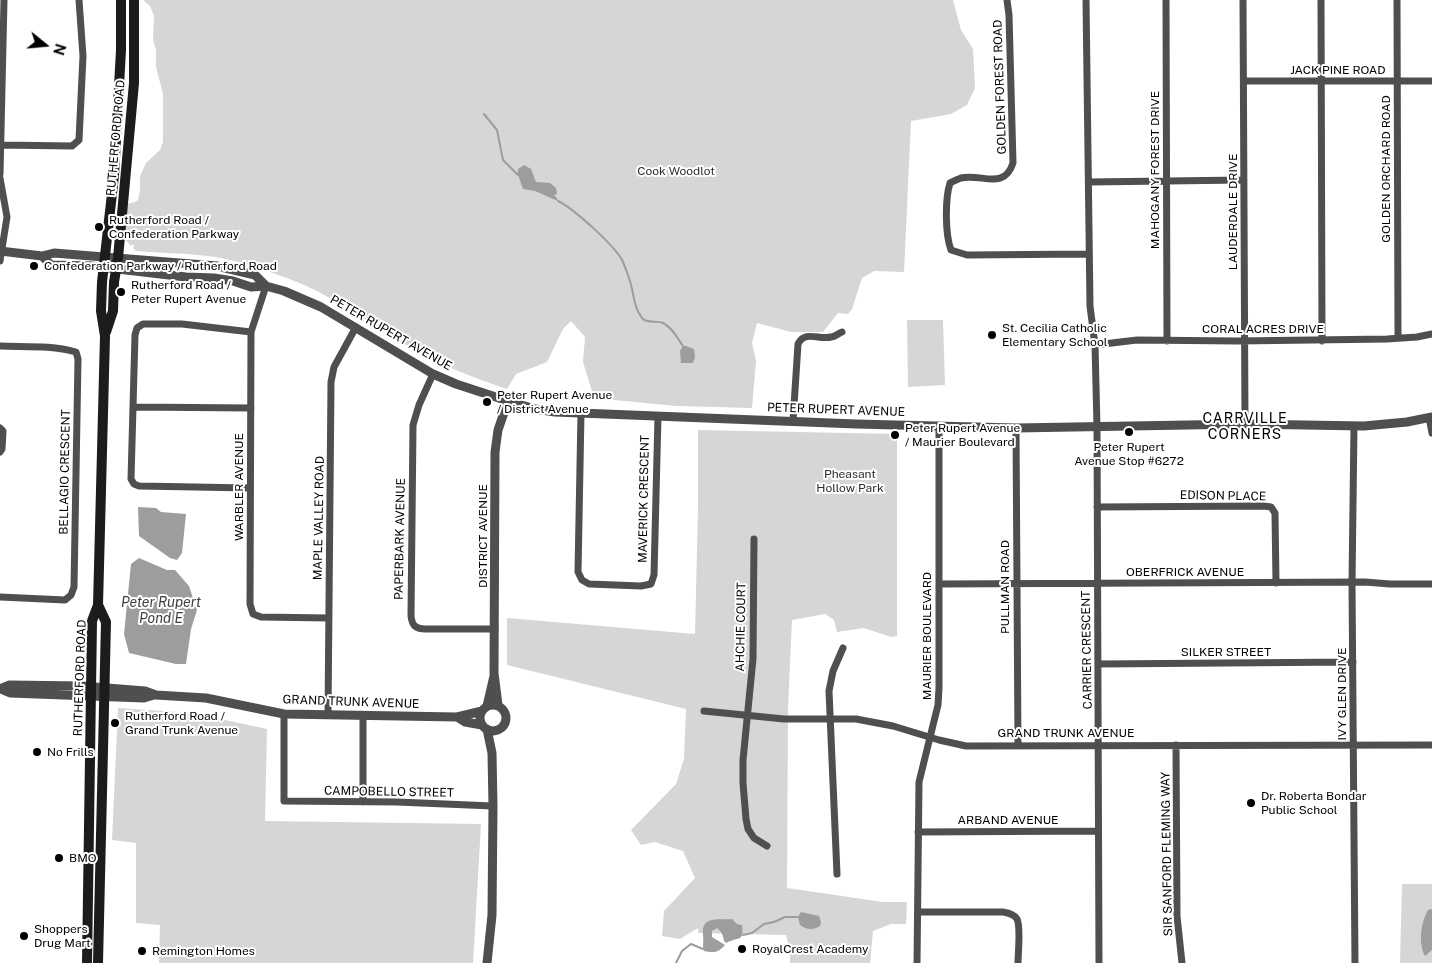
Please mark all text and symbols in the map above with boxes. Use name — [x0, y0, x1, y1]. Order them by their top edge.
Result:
street label: GOLDEN FOREST ROAD — [990, 19, 1010, 155]
north arrow — [20, 20, 70, 70]
text: N — [50, 42, 69, 57]
street label: JACK PINE ROAD — [1290, 63, 1386, 77]
street label: RUTHERFORD ROAD — [104, 79, 128, 197]
street label: MAHOGANY FOREST DRIVE — [1148, 91, 1162, 249]
street label: GOLDEN ORCHARD ROAD — [1379, 95, 1393, 243]
street label: LAUDERDALE DRIVE — [1226, 154, 1240, 270]
park label: Cook Woodlot — [637, 164, 715, 178]
place label: Rutherford Road / Confederation Parkway — [109, 213, 239, 241]
marker: Rutherford Road / Confederation Parkway — [93, 221, 105, 233]
place label: Confederation Parkway / Rutherford Road — [44, 259, 277, 273]
marker: Confederation Parkway / Rutherford Road — [28, 260, 40, 272]
place label: Rutherford Road / Peter Rupert Avenue — [131, 278, 246, 306]
marker: Rutherford Road / Peter Rupert Avenue — [115, 286, 127, 298]
street label: PETER RUPERT AVENUE — [328, 292, 454, 374]
place label: St. Cecilia Catholic Elementary School — [1002, 321, 1107, 349]
street label: CORAL ACRES DRIVE — [1202, 322, 1324, 336]
marker: St. Cecilia Catholic Elementary School — [986, 329, 998, 341]
place label: Peter Rupert Avenue / District Avenue — [497, 388, 612, 416]
marker: Peter Rupert Avenue / District Avenue — [481, 396, 493, 408]
street label: PETER RUPERT AVENUE — [767, 400, 905, 420]
street label: BELLAGIO CRESCENT — [57, 409, 73, 535]
district label: CARRVILLE CORNERS — [1201, 411, 1289, 444]
place label: Peter Rupert Avenue / Maurier Boulevard — [905, 421, 1020, 449]
marker: Peter Rupert Avenue Stop #6272 — [1123, 426, 1135, 438]
marker: Peter Rupert Avenue / Maurier Boulevard — [889, 429, 901, 441]
street label: WARBLER AVENUE — [232, 433, 246, 541]
street label: MAVERICK CRESCENT — [636, 435, 652, 563]
place label: Peter Rupert Avenue Stop #6272 — [1074, 440, 1184, 468]
street label: MAPLE VALLEY ROAD — [311, 456, 327, 580]
park label: Pheasant Hollow Park — [816, 467, 884, 495]
street label: PAPERBARK AVENUE — [392, 478, 408, 600]
street label: DISTRICT AVENUE — [476, 484, 490, 588]
street label: EDISON PLACE — [1180, 488, 1266, 504]
street label: PULLMAN ROAD — [998, 540, 1012, 634]
street label: OBERFRICK AVENUE — [1126, 565, 1244, 579]
street label: MAURIER BOULEVARD — [920, 572, 934, 700]
street label: AHCHIE COURT — [733, 582, 749, 672]
street label: CARRIER CRESCENT — [1079, 591, 1095, 709]
water label: Peter Rupert Pond E — [121, 595, 201, 628]
street label: RUTHERFORD ROAD — [71, 619, 89, 737]
street label: SILKER STREET — [1181, 645, 1271, 659]
street label: IVY GLEN DRIVE — [1335, 648, 1349, 740]
street label: GRAND TRUNK AVENUE — [282, 692, 420, 712]
place label: Rutherford Road / Grand Trunk Avenue — [125, 709, 238, 737]
marker: Rutherford Road / Grand Trunk Avenue — [109, 717, 121, 729]
street label: GRAND TRUNK AVENUE — [998, 726, 1134, 740]
place label: No Frills — [47, 745, 94, 759]
marker: No Frills — [31, 746, 43, 758]
street label: SIR SANFORD FLEMING WAY — [1158, 772, 1176, 936]
street label: CAMPOBELLO STREET — [324, 784, 454, 800]
place label: Dr. Roberta Bondar Public School — [1261, 789, 1366, 817]
marker: Dr. Roberta Bondar Public School — [1245, 797, 1257, 809]
street label: ARBAND AVENUE — [957, 813, 1059, 827]
place label: BMO — [69, 851, 97, 865]
marker: BMO — [53, 852, 65, 864]
place label: Shoppers Drug Mart — [34, 922, 91, 950]
marker: Shoppers Drug Mart — [18, 930, 30, 942]
place label: RoyalCrest Academy — [752, 942, 868, 956]
marker: RoyalCrest Academy — [736, 943, 748, 955]
place label: Remington Homes — [152, 944, 255, 958]
marker: Remington Homes — [136, 945, 148, 957]

